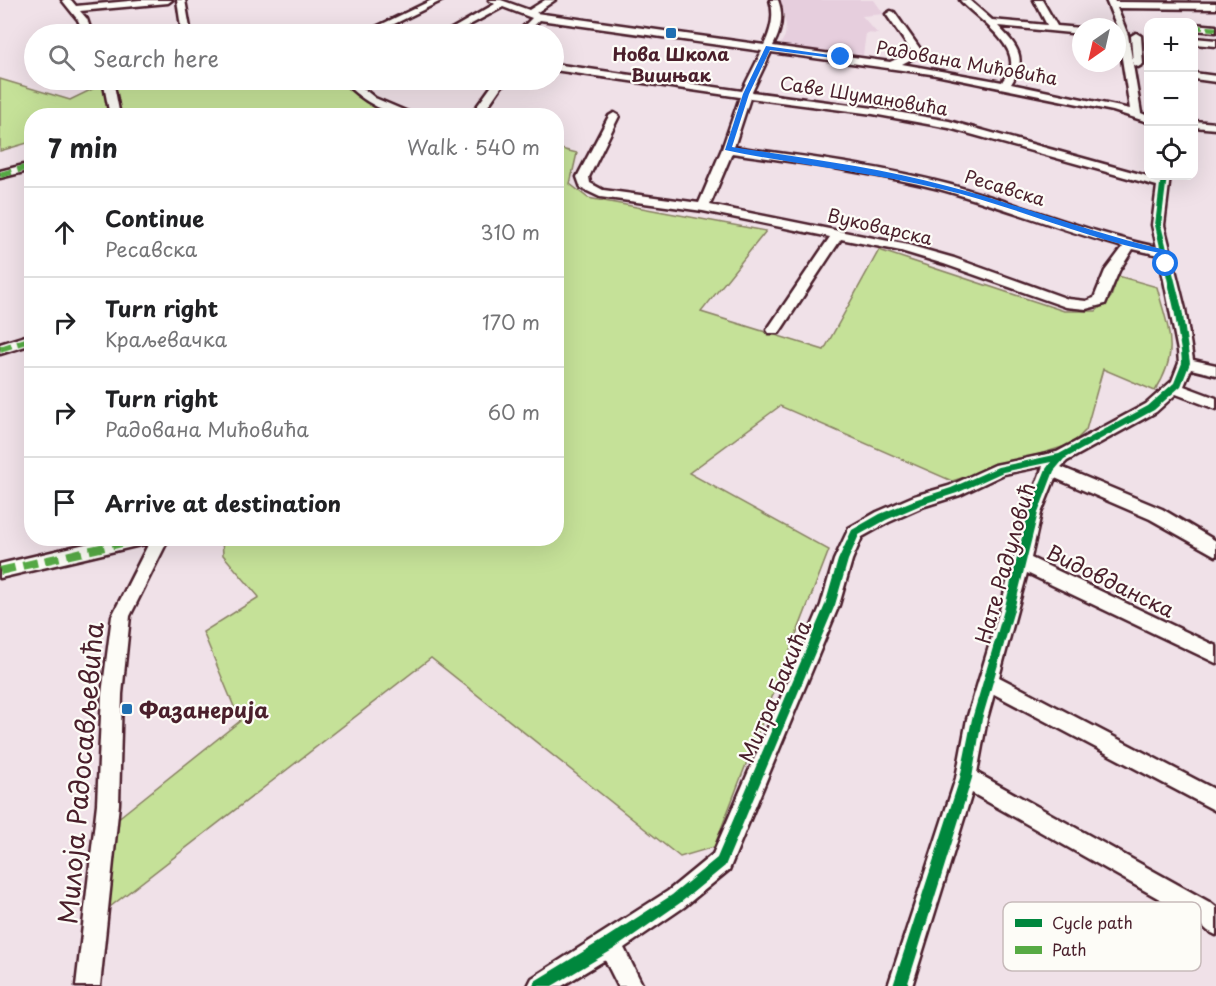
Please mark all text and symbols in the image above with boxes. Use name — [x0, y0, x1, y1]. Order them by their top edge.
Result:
north arrow — [1072, 18, 1126, 72]
map controls — [1144, 18, 1198, 180]
button: + — [1144, 18, 1198, 72]
search box — [24, 24, 564, 90]
marker: Нова Школа Вишњак — [664, 26, 678, 40]
street label: Радована Мићовића — [874, 33, 1060, 91]
place label: Нова Школа Вишњак — [613, 40, 729, 88]
icon: search — [45, 41, 78, 74]
text: Search here — [93, 41, 219, 74]
route end — [827, 43, 853, 69]
street label: Саве Шумановића — [778, 68, 951, 122]
button: − — [1144, 72, 1198, 126]
button: locate — [1144, 126, 1198, 180]
text: 7 min — [48, 128, 118, 167]
text: Walk · 540 m — [407, 132, 540, 162]
street label: Ресавска — [961, 162, 1049, 212]
text: Continue — [105, 201, 204, 234]
street label: Вуковарска — [825, 201, 936, 251]
icon: ahead — [48, 216, 81, 249]
text: 310 m — [480, 217, 540, 247]
text: Ресавска — [105, 234, 197, 264]
route start — [1152, 250, 1178, 276]
text: Turn right — [105, 291, 218, 324]
icon: right — [48, 306, 81, 339]
text: 170 m — [482, 307, 540, 337]
text: Краљевачка — [105, 324, 227, 354]
text: Turn right — [105, 381, 218, 414]
icon: right — [48, 396, 81, 429]
text: 60 m — [488, 397, 540, 427]
text: Радована Мићовића — [105, 414, 309, 444]
street label: Нате Радуловић — [966, 479, 1042, 647]
icon: arrive — [48, 486, 81, 519]
text: Arrive at destination — [105, 486, 341, 519]
street label: Видовданска — [1041, 535, 1181, 625]
street label: Митра Бакића — [730, 614, 819, 767]
street label: Милоја Радосављевића — [47, 620, 113, 926]
place label: Фазанерија — [139, 693, 269, 725]
marker: Фазанерија — [120, 702, 134, 716]
legend — [1003, 902, 1201, 971]
text: Cycle path — [1052, 910, 1133, 934]
text: Path — [1052, 937, 1087, 961]

